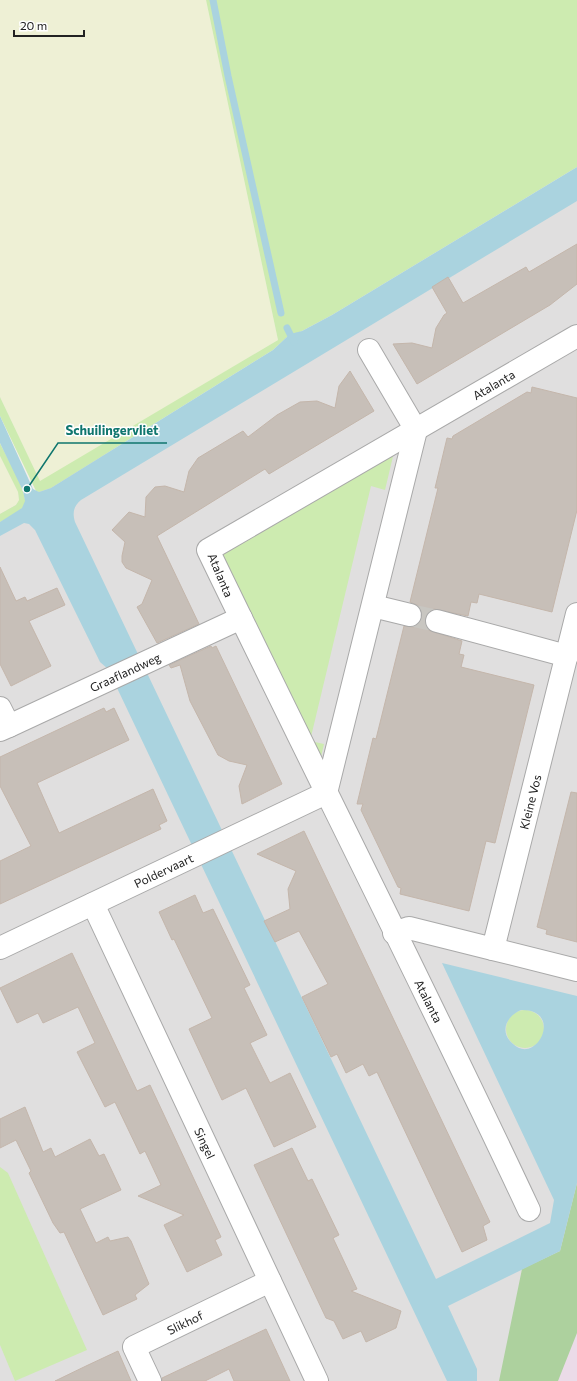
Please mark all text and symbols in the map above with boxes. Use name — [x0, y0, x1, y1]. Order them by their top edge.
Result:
scale bar — [14, 12, 84, 38]
text: 20 m — [20, 18, 47, 32]
street label: Atalanta — [470, 367, 517, 402]
callout: Schuilingervliet — [58, 418, 167, 443]
text: Schuilingervliet — [65, 422, 159, 438]
street label: Atalanta — [205, 551, 237, 599]
street label: Graaflandweg — [88, 649, 163, 694]
street label: Kleine Vos — [516, 773, 543, 831]
street label: Poldervaart — [132, 850, 195, 890]
street label: Atalanta — [412, 977, 446, 1025]
street label: Singel — [192, 1125, 219, 1161]
street label: Slikhof — [164, 1308, 205, 1337]

